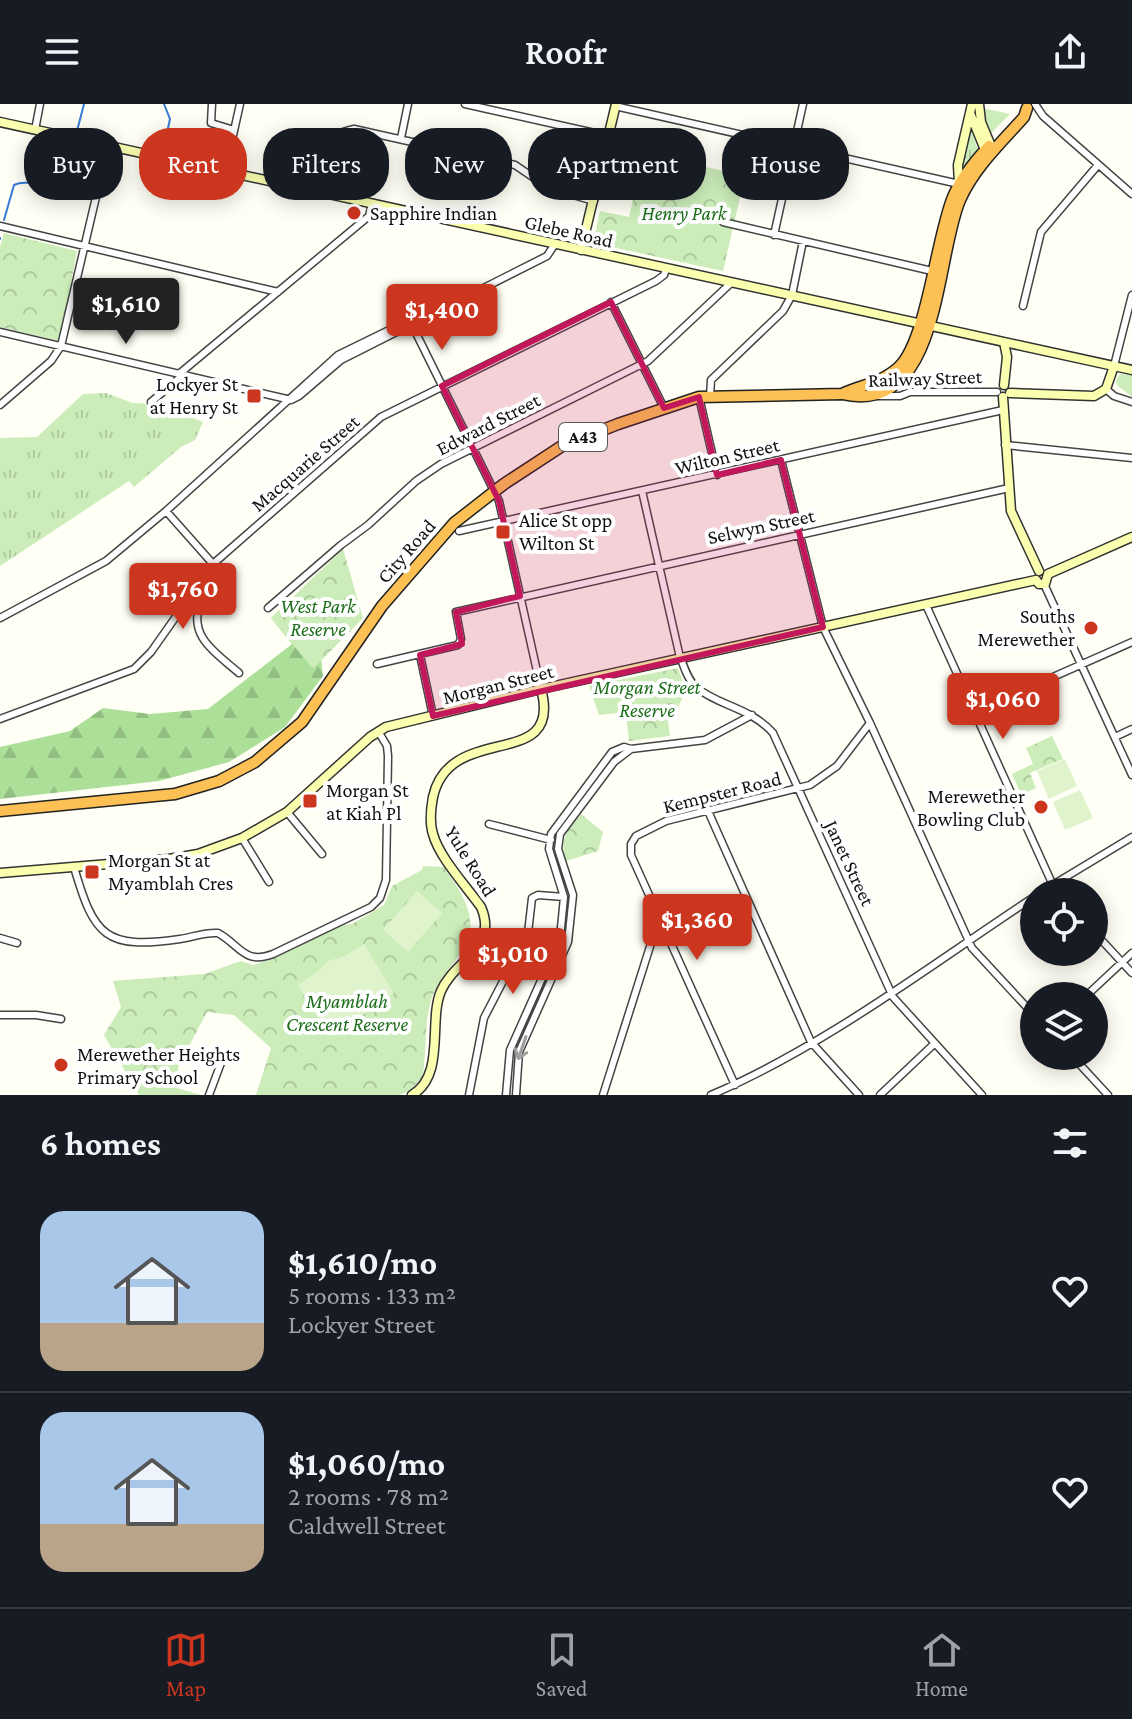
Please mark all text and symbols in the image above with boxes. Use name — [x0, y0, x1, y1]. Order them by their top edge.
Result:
icon: menu — [40, 30, 84, 74]
icon: share — [1048, 30, 1092, 74]
text: Roofr — [525, 32, 607, 72]
chip: Buy — [24, 128, 123, 200]
chip: Rent — [139, 128, 247, 200]
chip: Filters — [263, 128, 389, 200]
chip: New — [405, 128, 512, 200]
chip: Apartment — [528, 128, 706, 200]
chip: House — [722, 128, 849, 200]
place label: Sapphire Indian — [370, 202, 498, 225]
park label: Henry Park — [642, 202, 728, 225]
marker: Sapphire Indian — [345, 204, 363, 222]
street label: Glebe Road — [523, 210, 616, 252]
pin: $1,610 — [61, 278, 191, 346]
pin: $1,400 — [377, 284, 507, 352]
text: $1,610 — [91, 289, 161, 318]
text: $1,400 — [404, 295, 480, 324]
street label: Railway Street — [868, 365, 983, 392]
place label: Lockyer St at Henry St — [150, 373, 238, 419]
marker: Lockyer St at Henry St — [245, 387, 263, 405]
street label: Edward Street — [433, 388, 544, 459]
street label: Macquarie Street — [246, 410, 364, 517]
road number: A43 — [559, 423, 607, 451]
street label: Wilton Street — [673, 433, 782, 479]
street label: Selwyn Street — [705, 504, 817, 549]
place label: Alice St opp Wilton St — [519, 509, 612, 554]
street label: City Road — [372, 514, 441, 588]
marker: Alice St opp Wilton St — [494, 523, 512, 541]
pin: $1,760 — [118, 563, 248, 631]
text: $1,760 — [147, 574, 219, 603]
park label: West Park Reserve — [280, 595, 357, 640]
place label: Souths Merewether — [978, 605, 1075, 650]
marker: Souths Merewether — [1082, 619, 1100, 637]
street label: Morgan Street — [440, 660, 556, 709]
pin: $1,060 — [938, 673, 1068, 741]
park label: Morgan Street Reserve — [593, 676, 702, 721]
text: $1,060 — [965, 684, 1041, 713]
street label: Kempster Road — [661, 767, 784, 818]
place label: Morgan St at Kiah Pl — [326, 779, 409, 824]
place label: Merewether Bowling Club — [917, 785, 1025, 831]
marker: Morgan St at Kiah Pl — [301, 792, 319, 810]
marker: Merewether Bowling Club — [1032, 798, 1050, 816]
street label: Janet Street — [819, 815, 880, 910]
street label: Yule Road — [441, 822, 501, 901]
place label: Morgan St at Myamblah Cres — [108, 849, 234, 895]
marker: Morgan St at Myamblah Cres — [83, 863, 101, 881]
map controls — [1020, 878, 1108, 1070]
button: locate — [1020, 878, 1108, 966]
pin: $1,360 — [632, 894, 762, 962]
text: $1,360 — [661, 905, 733, 934]
pin: $1,010 — [448, 928, 578, 996]
text: $1,010 — [477, 939, 549, 968]
button: layers — [1020, 982, 1108, 1070]
park label: Myamblah Crescent Reserve — [286, 990, 408, 1035]
one-way arrow — [514, 1035, 529, 1060]
place label: Merewether Heights Primary School — [77, 1043, 240, 1089]
marker: Merewether Heights Primary School — [52, 1056, 70, 1074]
icon: filters — [1048, 1121, 1092, 1165]
text: 6 homes — [40, 1125, 161, 1162]
icon: home — [104, 1243, 200, 1339]
text: $1,610/mo — [288, 1244, 437, 1281]
icon: heart — [1048, 1269, 1092, 1313]
text: 5 rooms · 133 m² — [288, 1281, 456, 1310]
text: Lockyer Street — [288, 1310, 435, 1339]
icon: home — [104, 1444, 200, 1540]
text: $1,060/mo — [288, 1445, 445, 1482]
icon: heart — [1048, 1470, 1092, 1514]
text: 2 rooms · 78 m² — [288, 1482, 449, 1511]
text: Caldwell Street — [288, 1511, 446, 1540]
tab: Map — [164, 1628, 208, 1701]
tab: Saved — [536, 1628, 587, 1701]
tab: Home — [915, 1628, 968, 1701]

